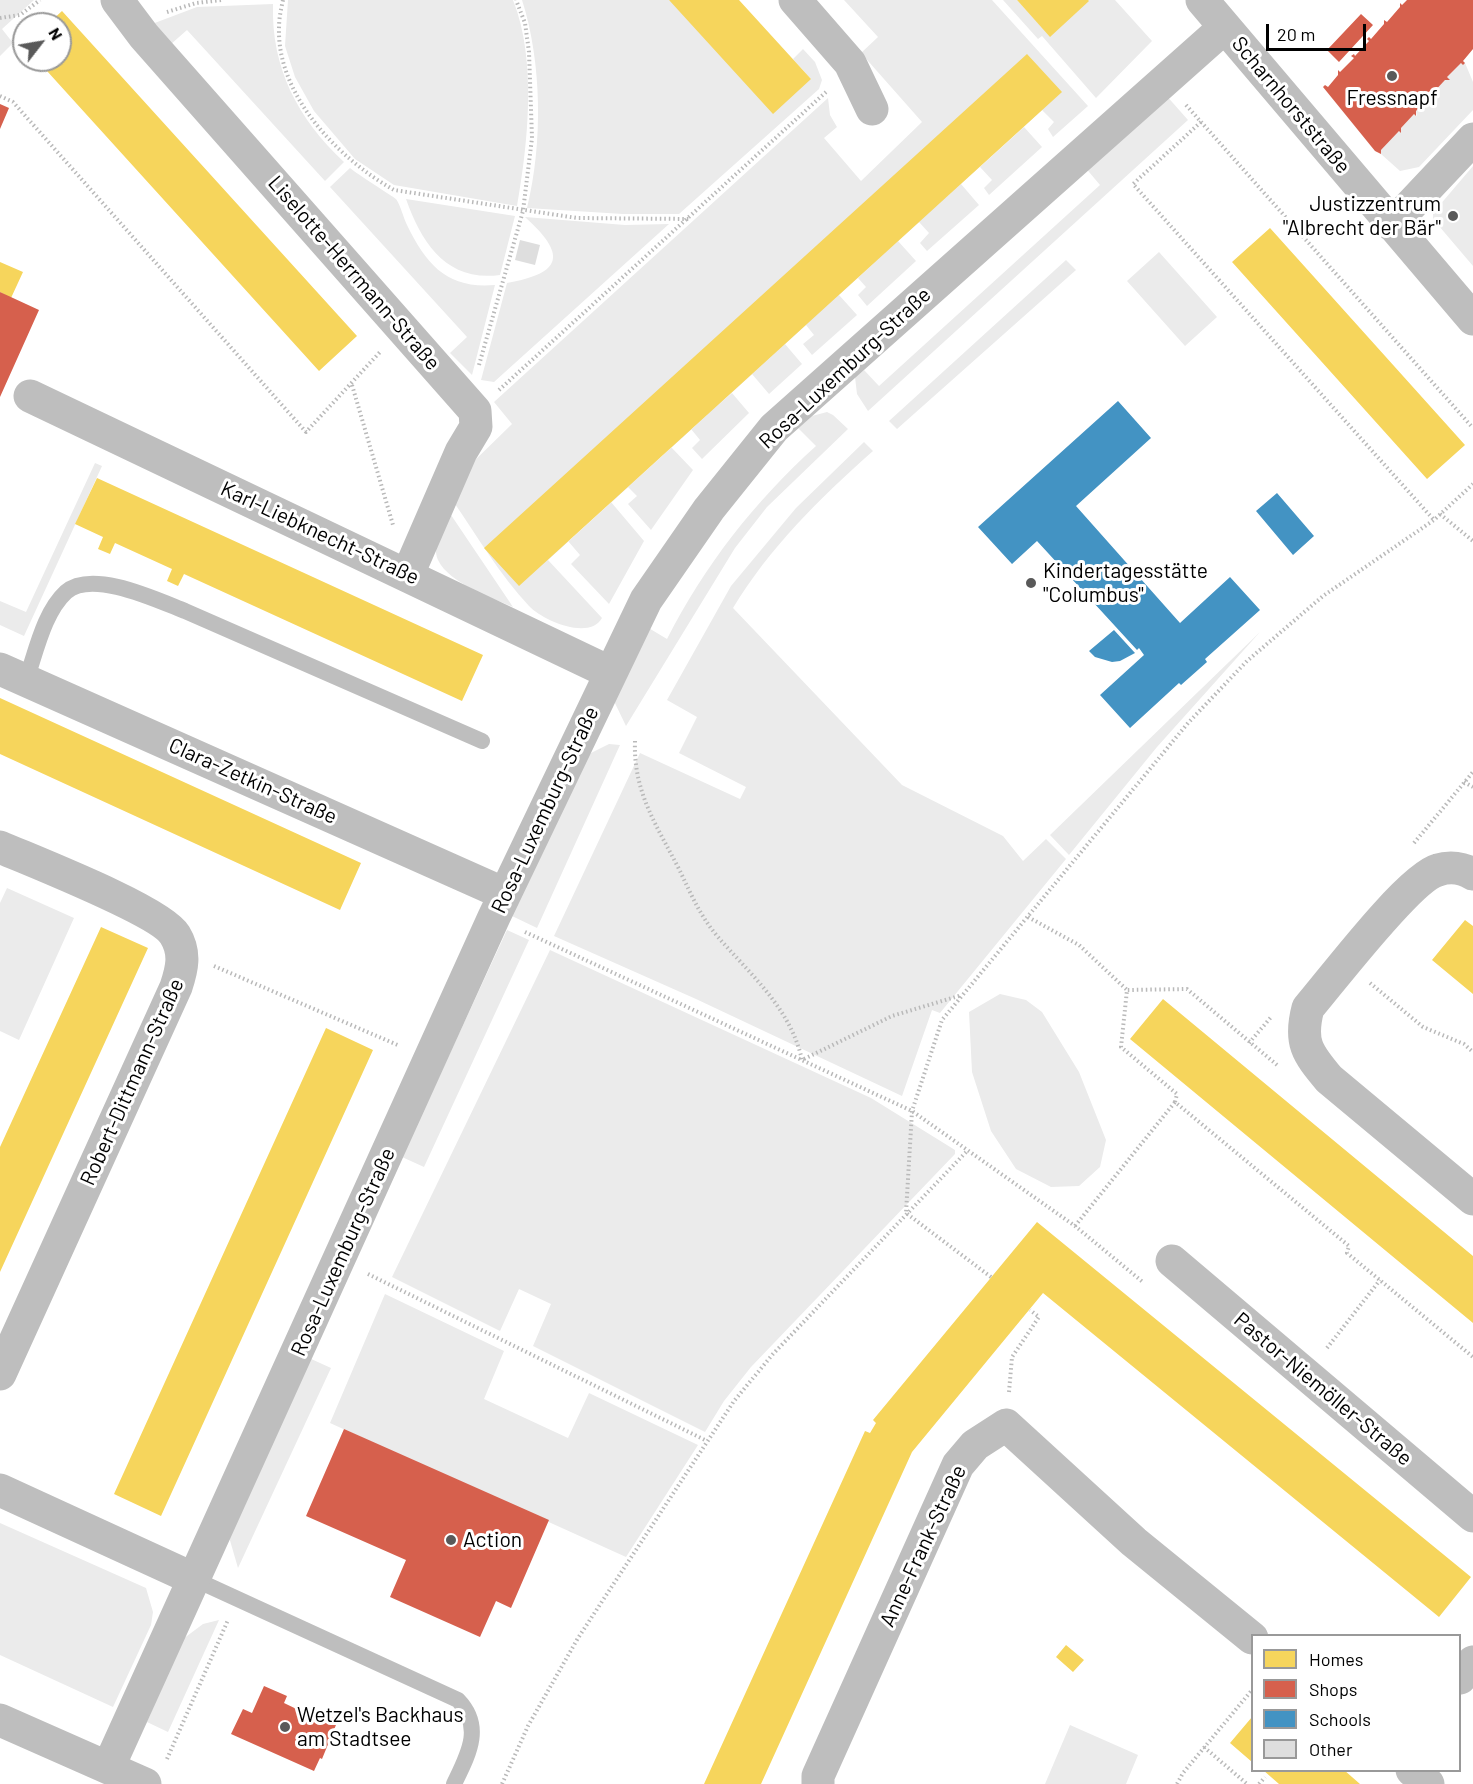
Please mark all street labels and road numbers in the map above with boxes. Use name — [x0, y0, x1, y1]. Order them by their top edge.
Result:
street label: Scharnhorststraße — [1226, 31, 1356, 179]
street label: Liselotte-Herrmann-Straße — [263, 171, 445, 375]
street label: Rosa-Luxemburg-Straße — [754, 282, 936, 454]
street label: Karl-Liebknecht-Straße — [217, 476, 423, 590]
street label: Rosa-Luxemburg-Straße — [486, 703, 604, 917]
street label: Clara-Zetkin-Straße — [165, 733, 341, 829]
street label: Robert-Dittmann-Straße — [75, 975, 189, 1189]
street label: Rosa-Luxemburg-Straße — [286, 1144, 400, 1360]
street label: Pastor-Niemöller-Straße — [1229, 1307, 1417, 1471]
street label: Anne-Frank-Straße — [874, 1461, 972, 1631]

